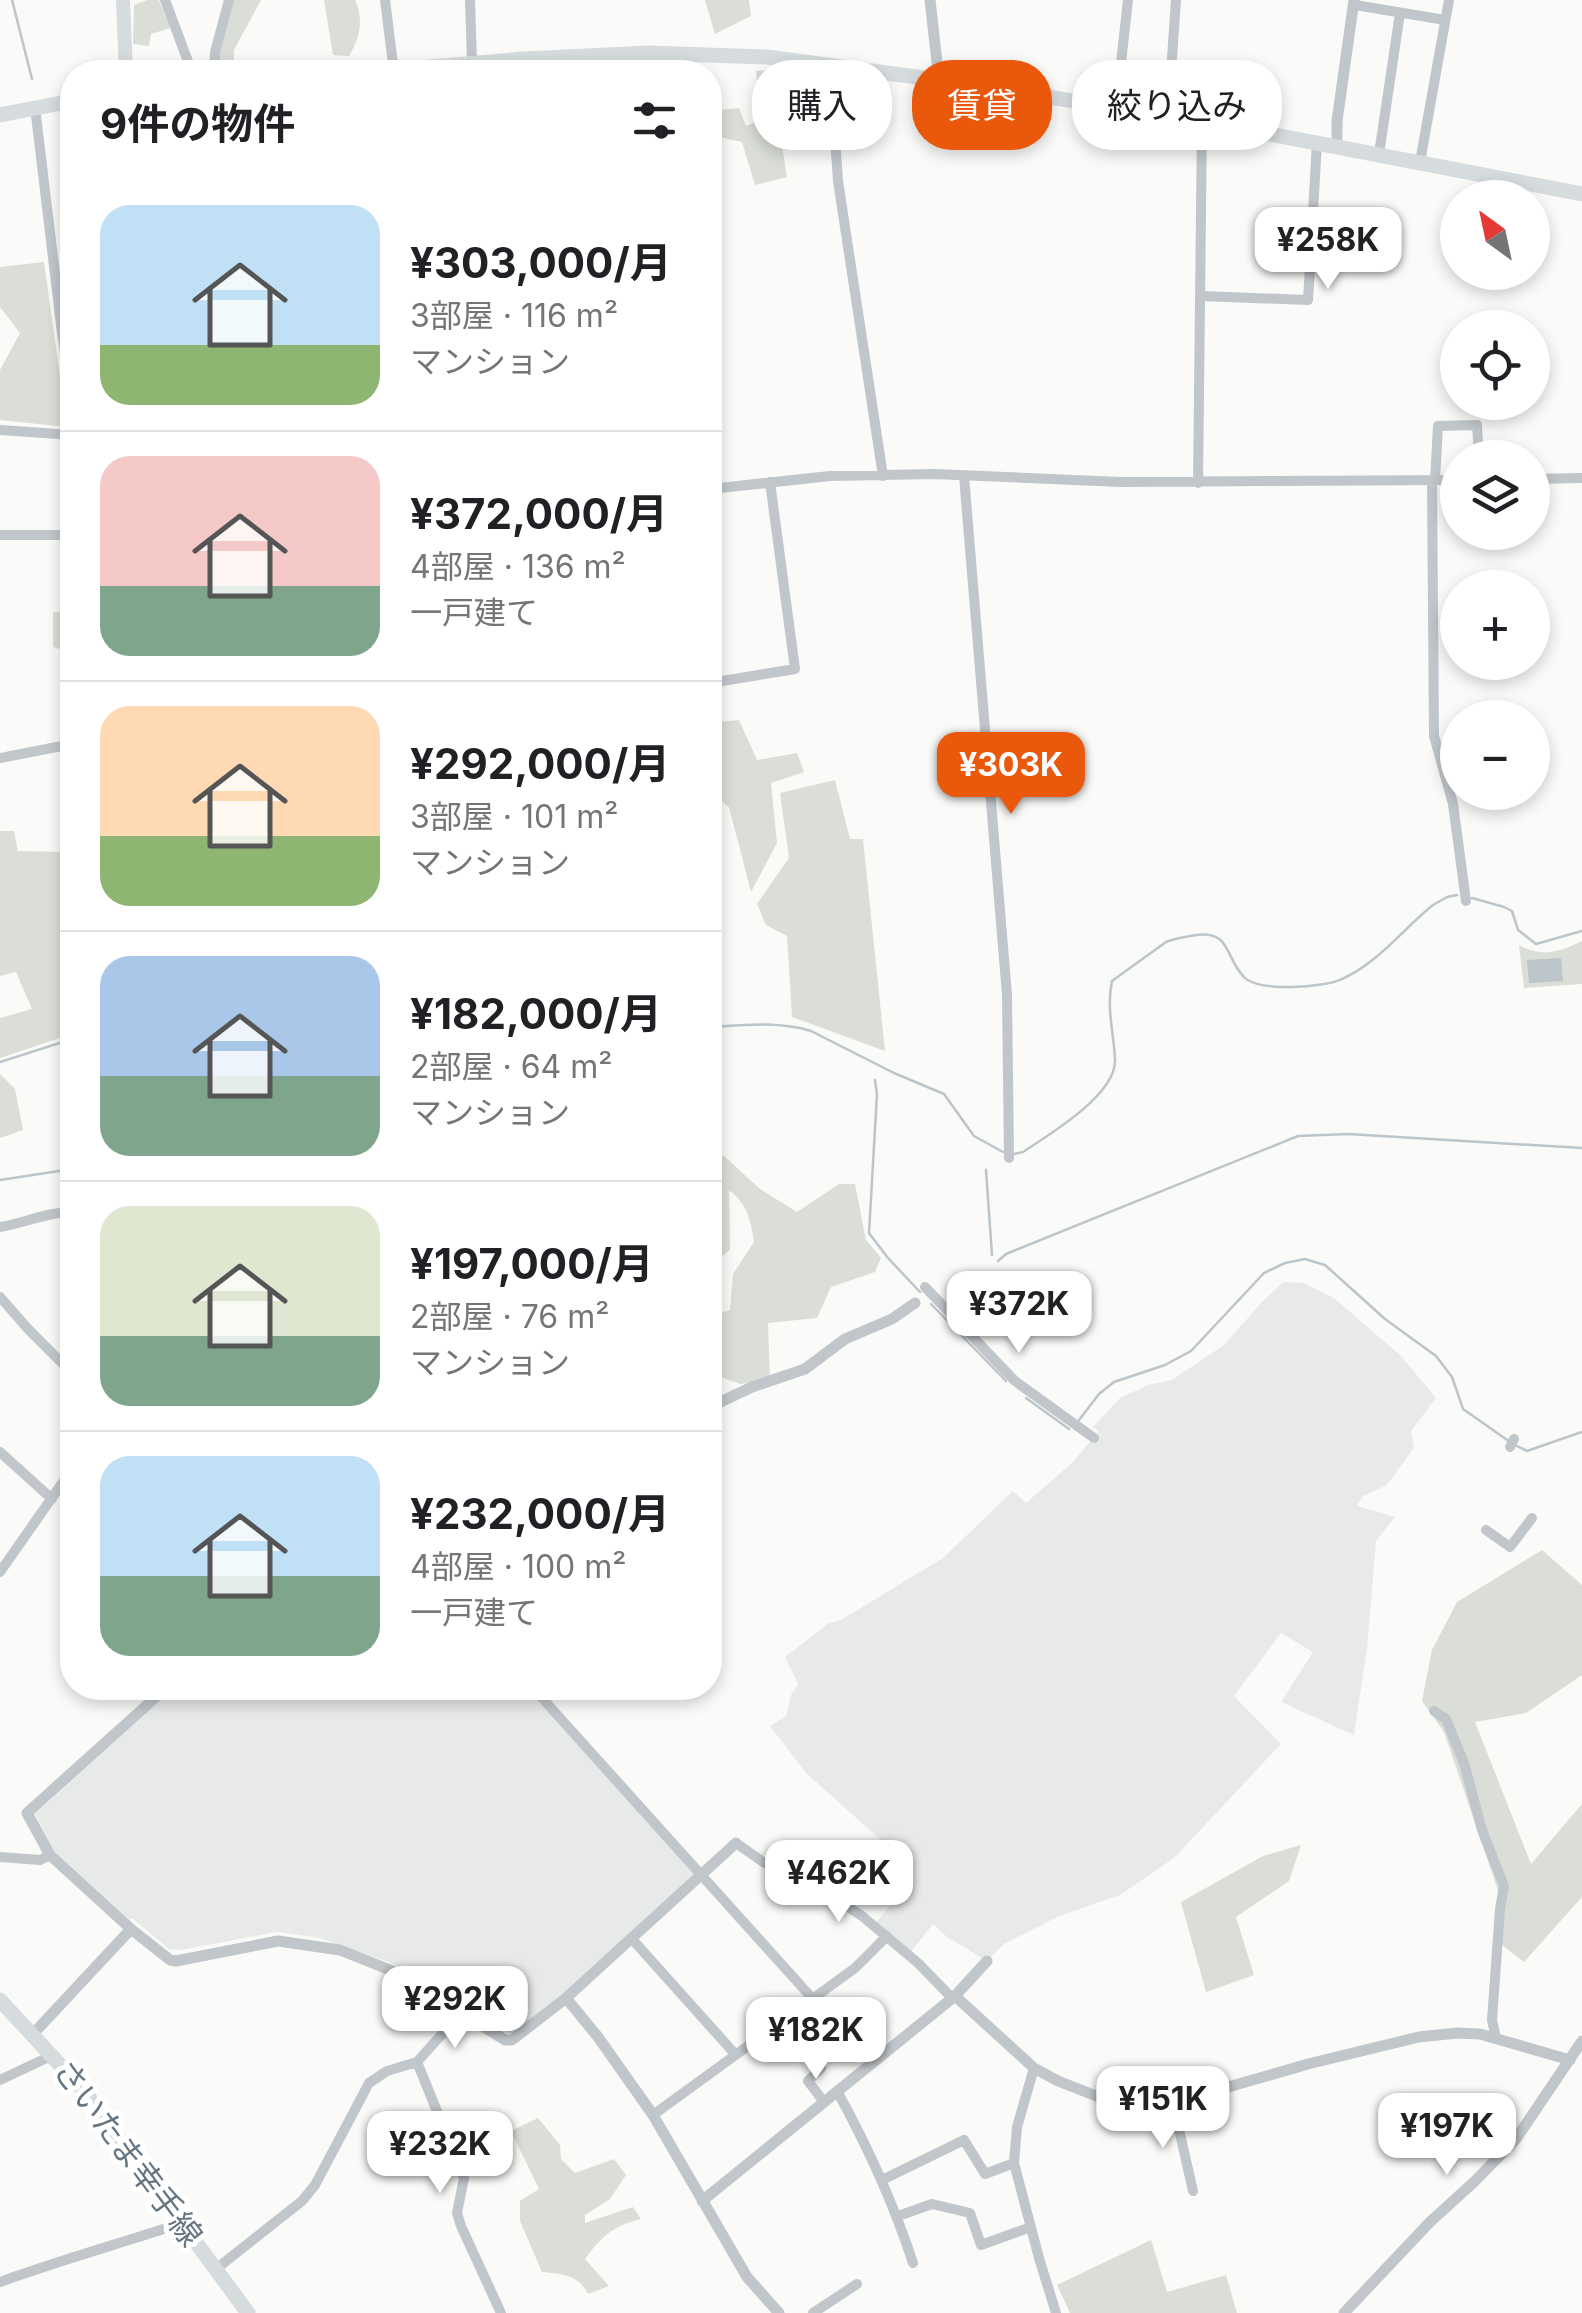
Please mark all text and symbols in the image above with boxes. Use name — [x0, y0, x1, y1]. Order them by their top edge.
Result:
chip: 購入 — [752, 60, 892, 150]
chip: 賃貸 — [912, 60, 1052, 150]
chip: 絞り込み — [1072, 60, 1282, 150]
icon: filters — [627, 93, 682, 148]
text: 9件の物件 — [100, 98, 295, 149]
north arrow — [1440, 180, 1550, 290]
map controls — [1440, 180, 1550, 810]
pin: ¥258K — [1258, 207, 1398, 292]
text: ¥258K — [1277, 220, 1379, 259]
text: ¥303,000/月 — [410, 237, 672, 288]
icon: home — [180, 245, 300, 365]
text: 3部屋 · 116 m² — [410, 296, 618, 335]
button: locate — [1440, 310, 1550, 420]
text: マンション — [410, 342, 570, 381]
button: layers — [1440, 440, 1550, 550]
text: ¥372,000/月 — [410, 488, 668, 539]
icon: home — [180, 496, 300, 616]
text: 4部屋 · 136 m² — [410, 547, 626, 586]
button: + — [1440, 570, 1550, 680]
text: 一戸建て — [410, 593, 538, 632]
button: − — [1440, 700, 1550, 810]
pin: ¥303K — [941, 732, 1081, 817]
text: ¥292,000/月 — [410, 738, 670, 789]
text: ¥303K — [959, 745, 1063, 784]
icon: home — [180, 746, 300, 866]
text: 3部屋 · 101 m² — [410, 797, 618, 836]
text: マンション — [410, 843, 570, 882]
text: ¥182,000/月 — [410, 988, 662, 1039]
icon: home — [180, 996, 300, 1116]
text: 2部屋 · 64 m² — [410, 1047, 612, 1086]
text: マンション — [410, 1093, 570, 1132]
text: ¥197,000/月 — [410, 1238, 654, 1289]
icon: home — [180, 1246, 300, 1366]
pin: ¥372K — [949, 1271, 1089, 1356]
text: ¥372K — [969, 1284, 1069, 1323]
text: 2部屋 · 76 m² — [410, 1297, 609, 1336]
text: マンション — [410, 1343, 570, 1382]
text: ¥232,000/月 — [410, 1488, 670, 1539]
icon: home — [180, 1496, 300, 1616]
text: 4部屋 · 100 m² — [410, 1547, 626, 1586]
text: 一戸建て — [410, 1593, 538, 1632]
pin: ¥462K — [769, 1840, 909, 1925]
text: ¥462K — [787, 1853, 891, 1892]
pin: ¥292K — [385, 1966, 525, 2051]
text: ¥292K — [404, 1979, 506, 2018]
pin: ¥182K — [746, 1997, 886, 2082]
text: ¥182K — [768, 2010, 864, 2049]
street label: さいたま幸手線 — [46, 2052, 211, 2254]
pin: ¥151K — [1093, 2066, 1233, 2151]
text: ¥151K — [1118, 2079, 1208, 2118]
pin: ¥197K — [1377, 2093, 1517, 2178]
text: ¥197K — [1400, 2106, 1494, 2145]
pin: ¥232K — [370, 2111, 510, 2196]
text: ¥232K — [389, 2124, 491, 2163]

